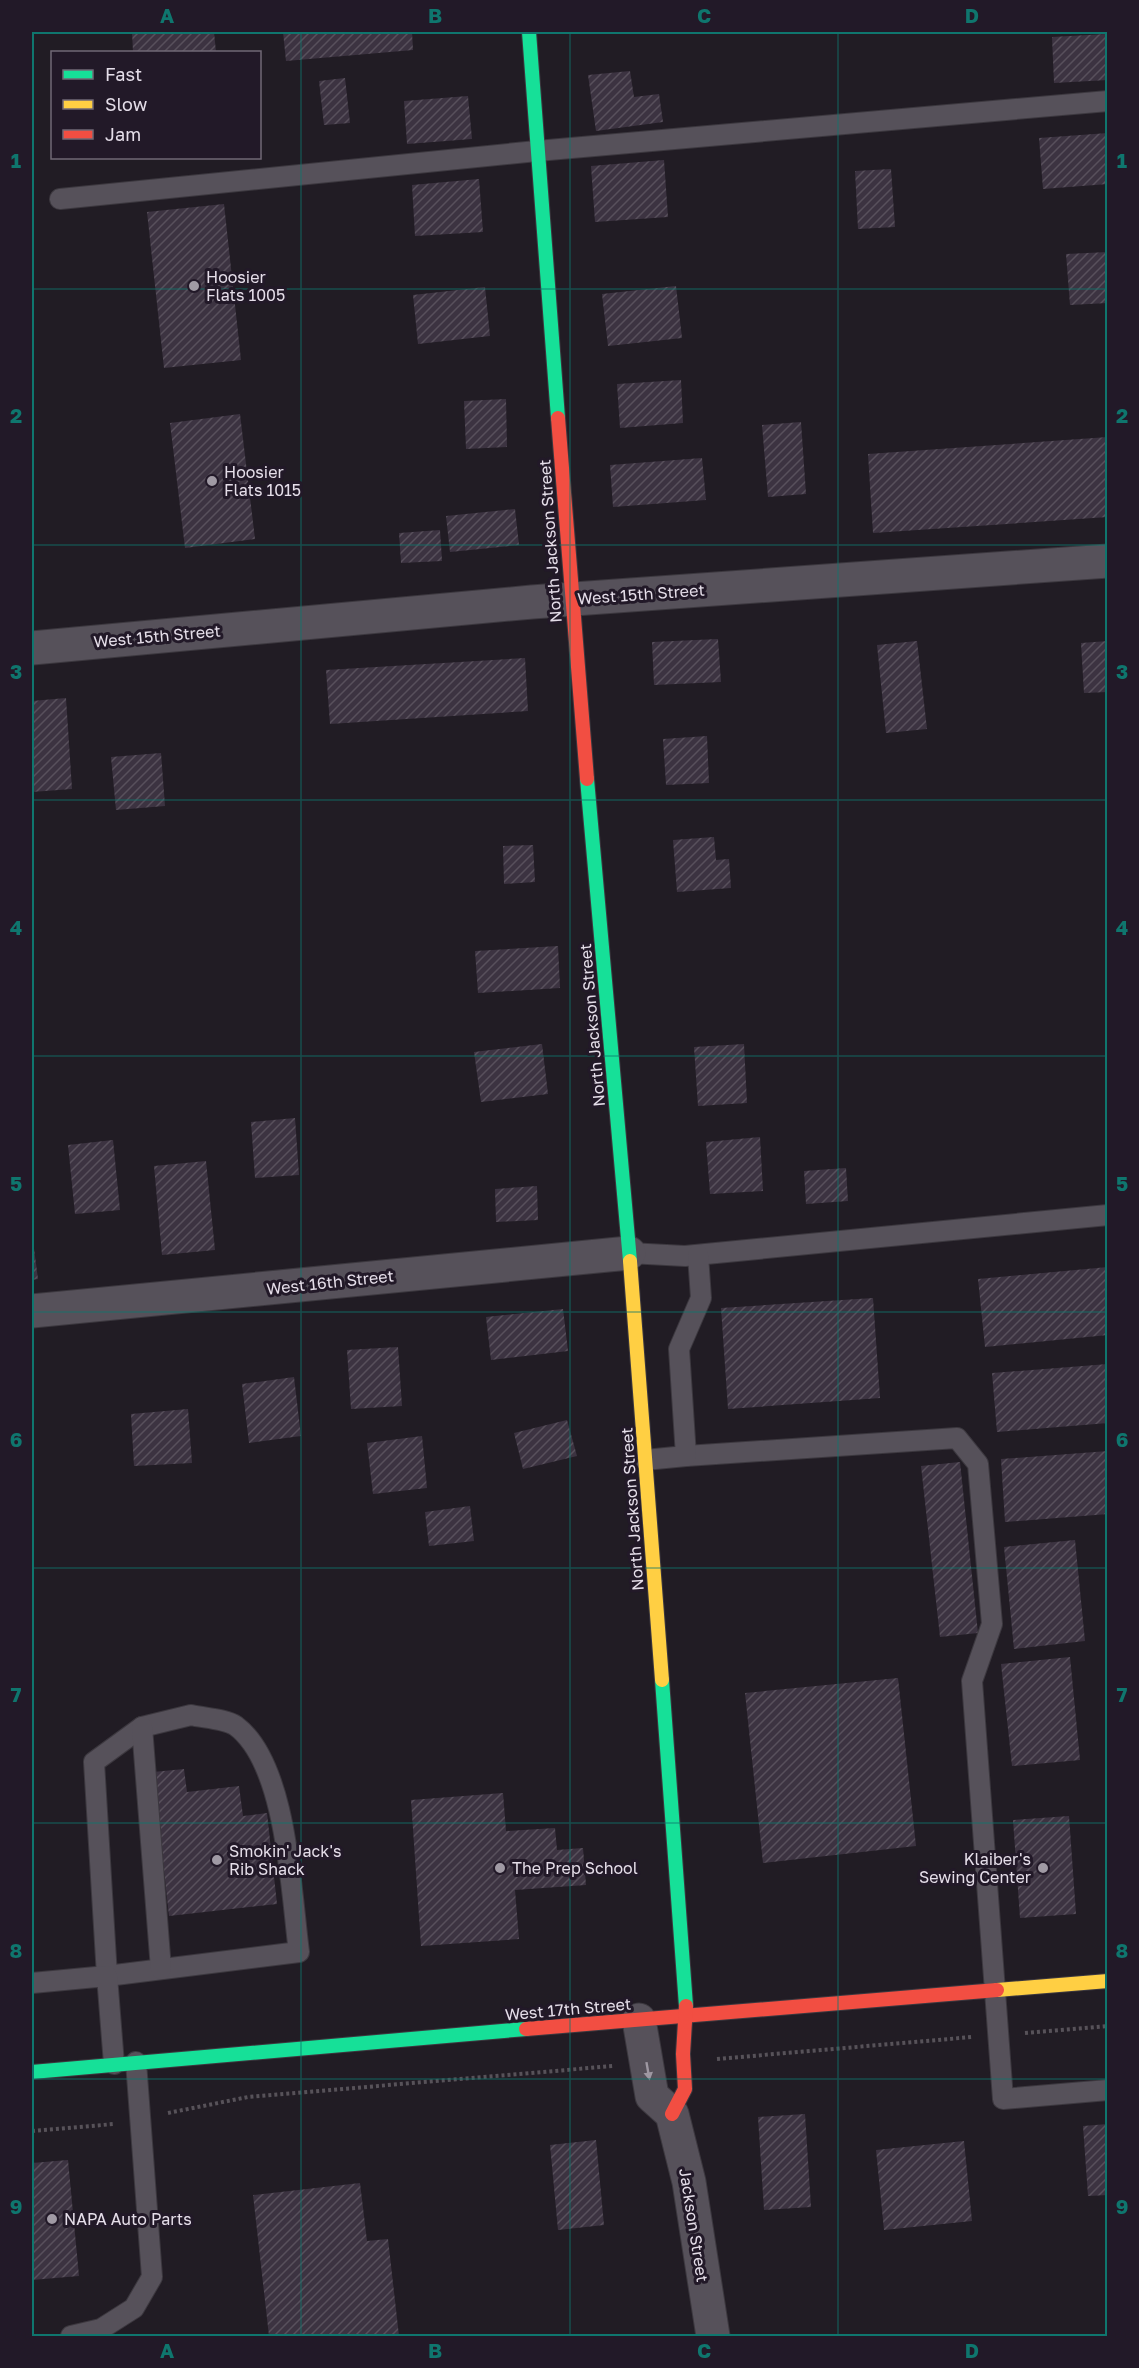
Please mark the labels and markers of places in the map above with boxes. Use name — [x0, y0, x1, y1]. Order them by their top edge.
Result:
place label: Hoosier Flats 1005 — [206, 267, 285, 305]
marker: Hoosier Flats 1005 — [187, 279, 201, 293]
place label: Hoosier Flats 1015 — [224, 462, 301, 500]
marker: Hoosier Flats 1015 — [205, 474, 219, 488]
place label: Smokin' Jack's Rib Shack — [229, 1841, 342, 1879]
place label: Klaiber's Sewing Center — [919, 1849, 1031, 1887]
marker: Smokin' Jack's Rib Shack — [210, 1853, 224, 1867]
place label: The Prep School — [512, 1858, 638, 1878]
marker: The Prep School — [493, 1861, 507, 1875]
marker: Klaiber's Sewing Center — [1036, 1861, 1050, 1875]
place label: NAPA Auto Parts — [64, 2209, 192, 2229]
marker: NAPA Auto Parts — [45, 2212, 59, 2226]

